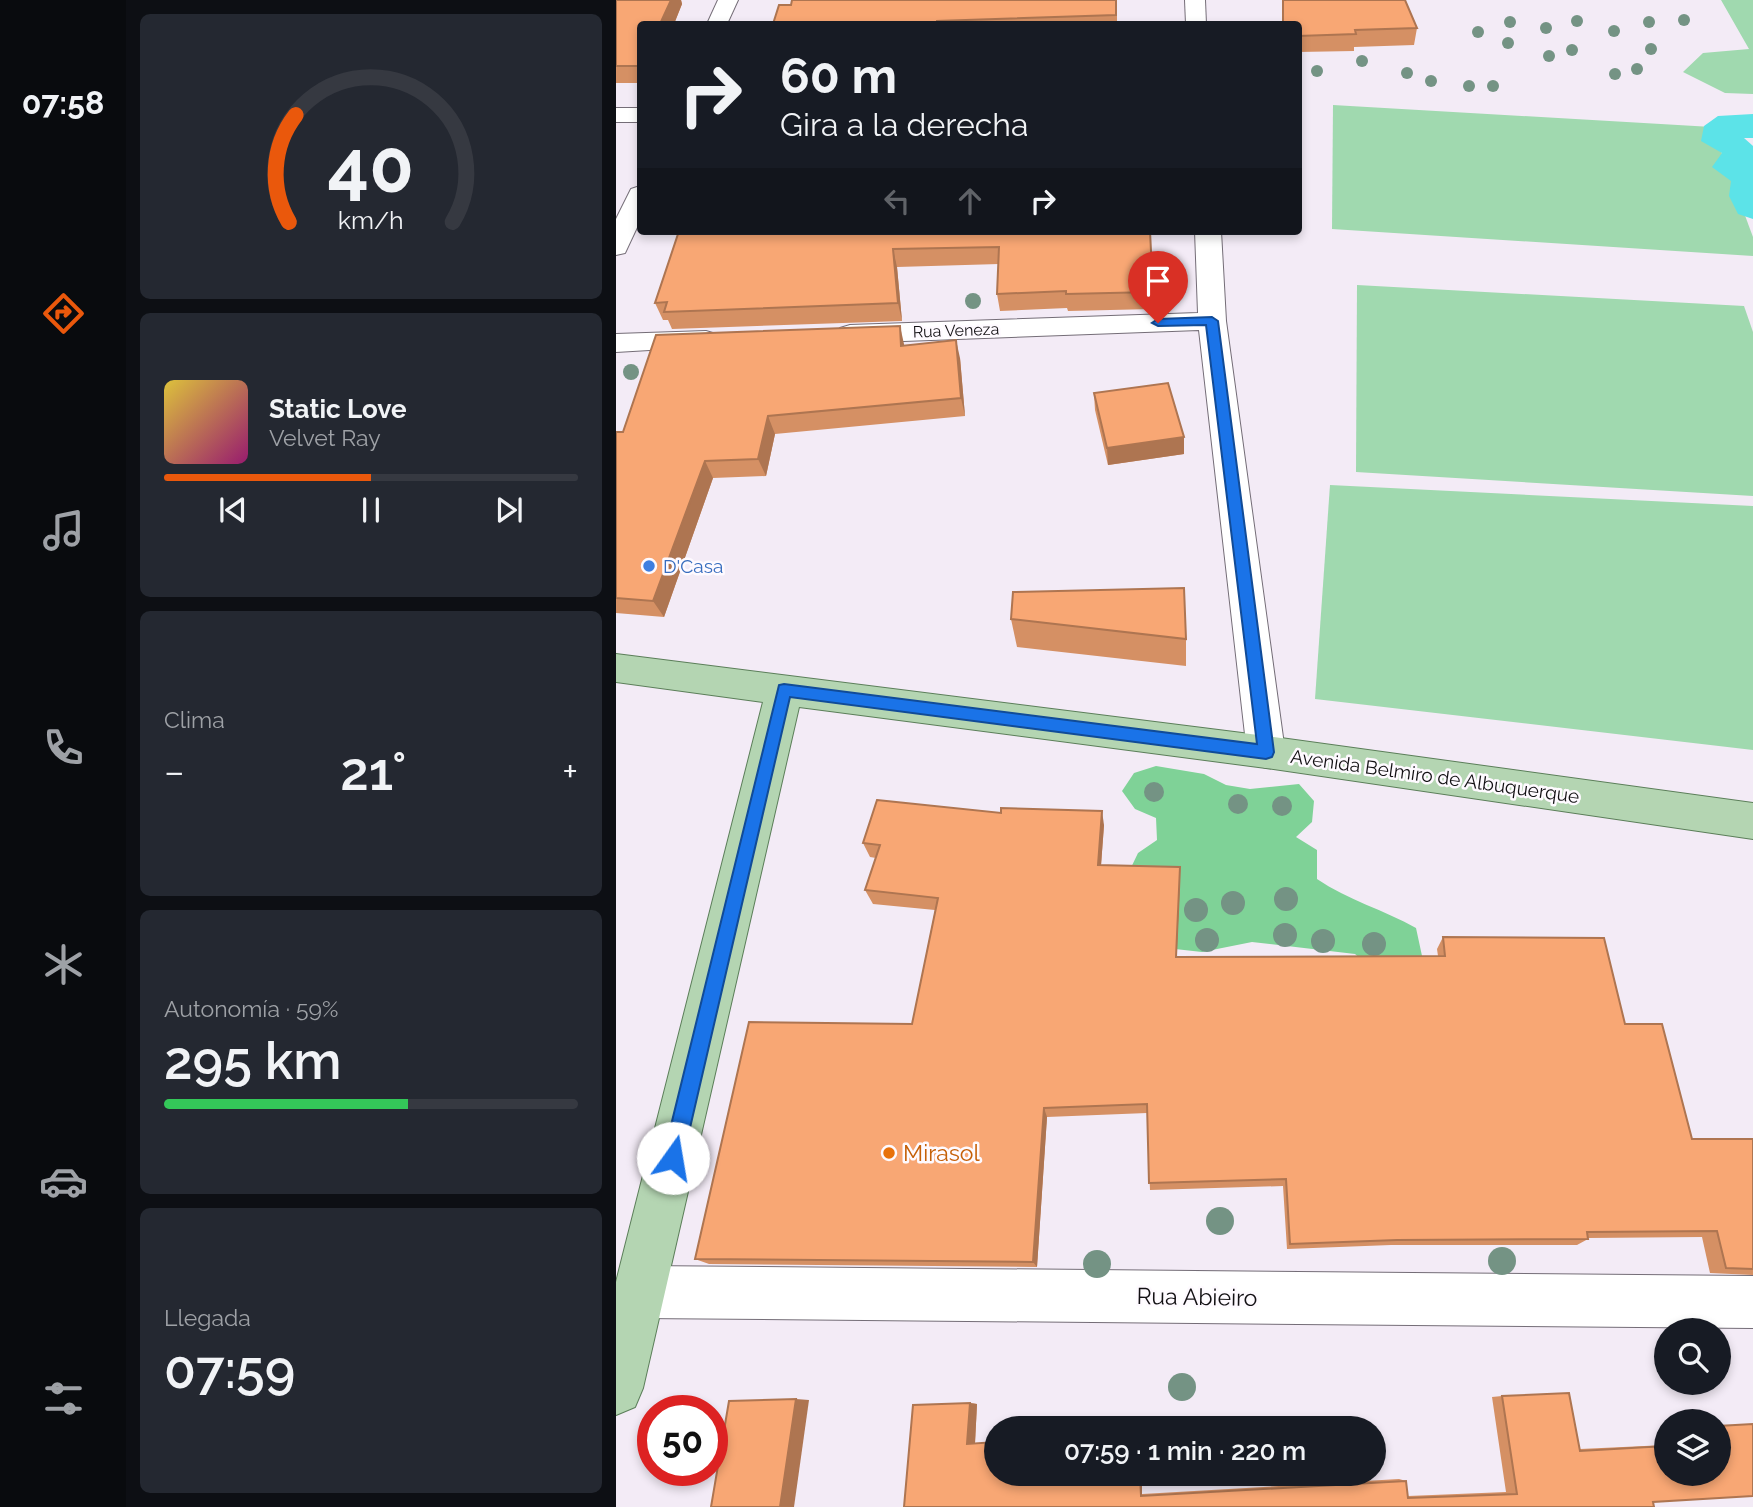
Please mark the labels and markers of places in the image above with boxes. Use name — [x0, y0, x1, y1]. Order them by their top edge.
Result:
pin — [1128, 251, 1188, 323]
place label: D'Casa — [663, 555, 723, 577]
marker: D'Casa — [641, 558, 657, 574]
place label: Mirasol — [903, 1139, 981, 1166]
marker: Mirasol — [881, 1145, 897, 1161]

